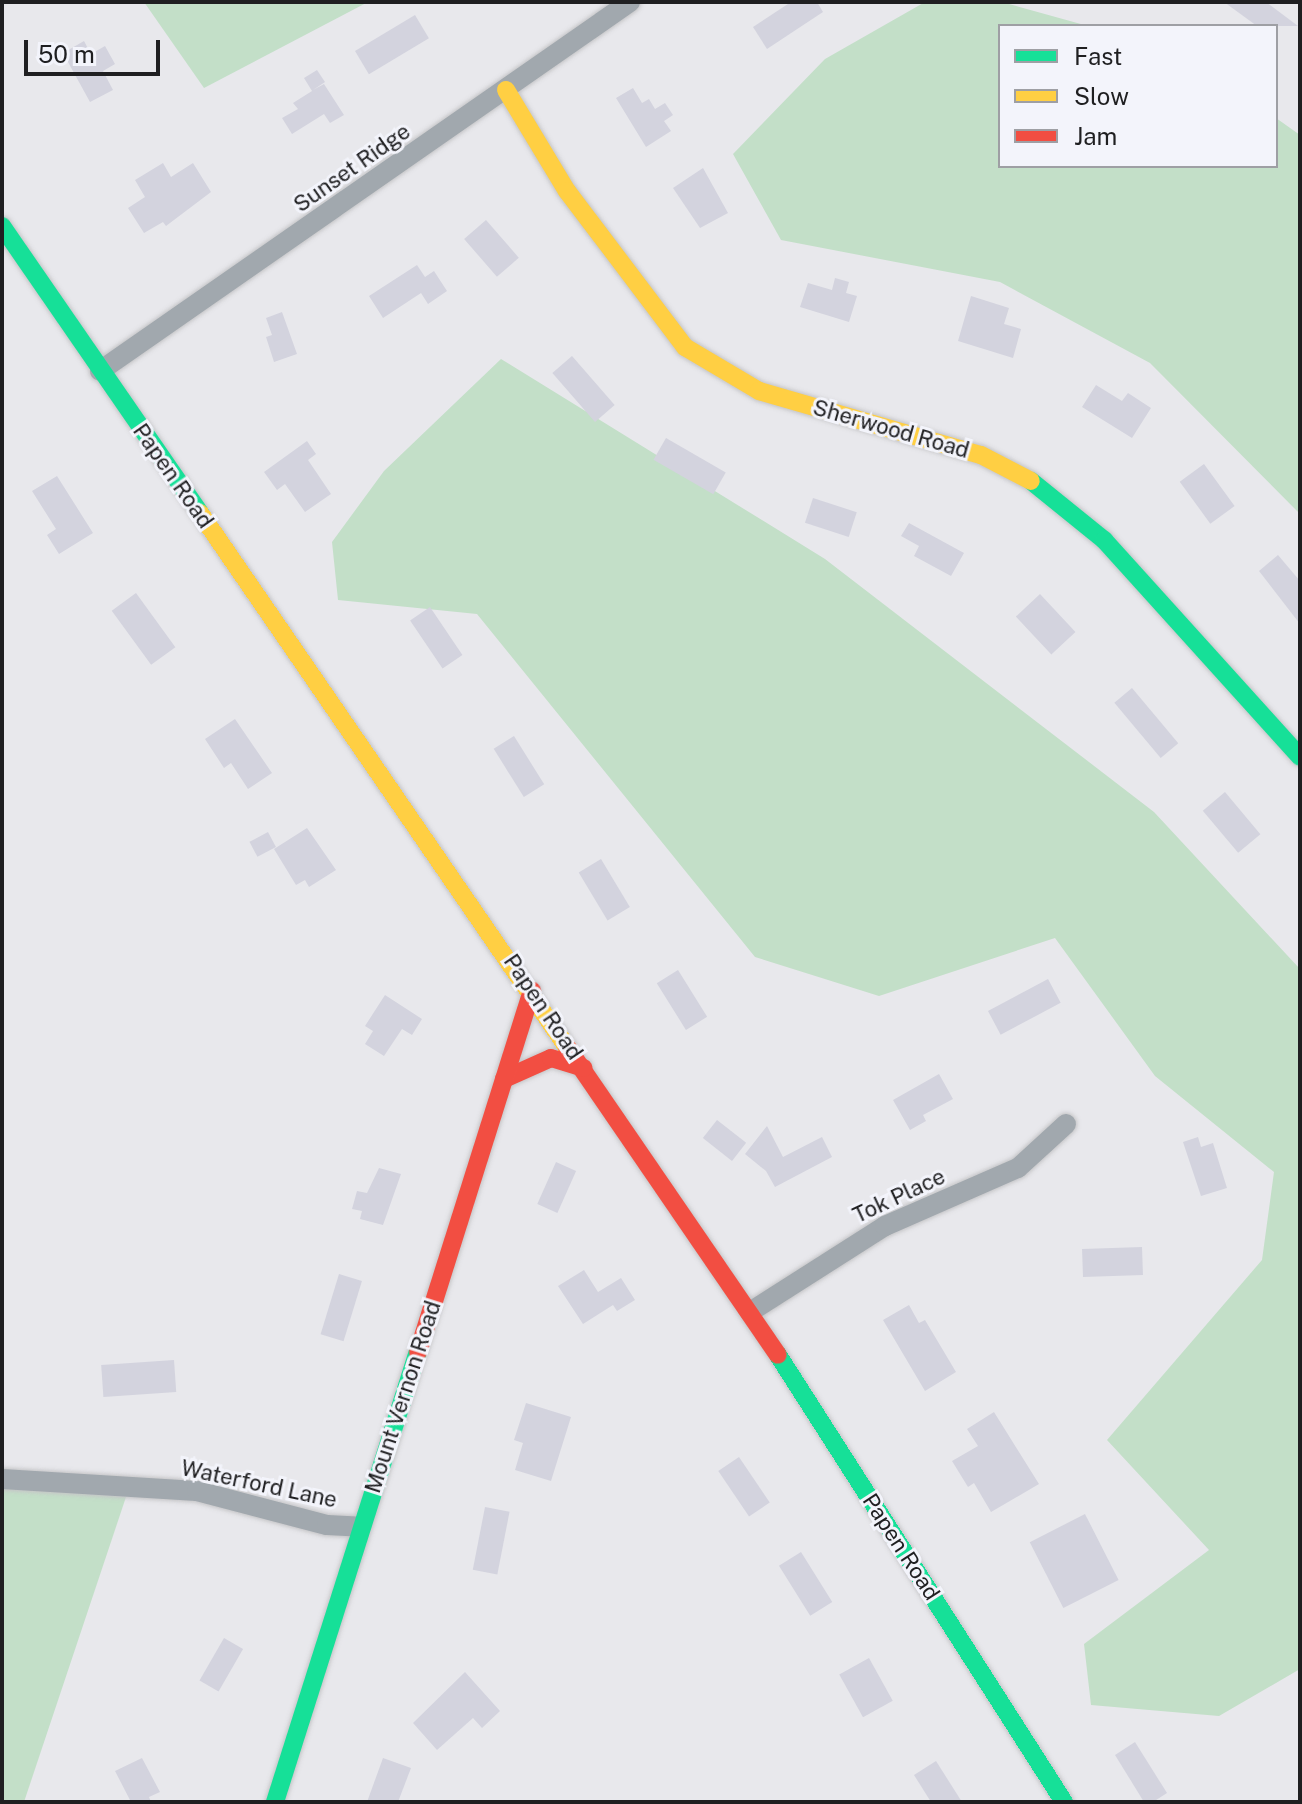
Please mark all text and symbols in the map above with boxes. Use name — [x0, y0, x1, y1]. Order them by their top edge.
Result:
scale bar — [28, 24, 164, 74]
legend — [998, 24, 1278, 168]
text: 50 m — [38, 40, 95, 68]
text: Fast — [1074, 42, 1122, 70]
text: Slow — [1074, 82, 1129, 110]
street label: Sunset Ridge — [289, 118, 415, 218]
text: Jam — [1074, 122, 1117, 150]
street label: Sherwood Road — [810, 394, 972, 464]
street label: Papen Road — [127, 419, 219, 533]
street label: Papen Road — [498, 949, 588, 1065]
street label: Tok Place — [849, 1163, 949, 1229]
street label: Mount Vernon Road — [359, 1297, 447, 1497]
street label: Waterford Lane — [179, 1455, 339, 1513]
street label: Papen Road — [857, 1489, 945, 1605]

